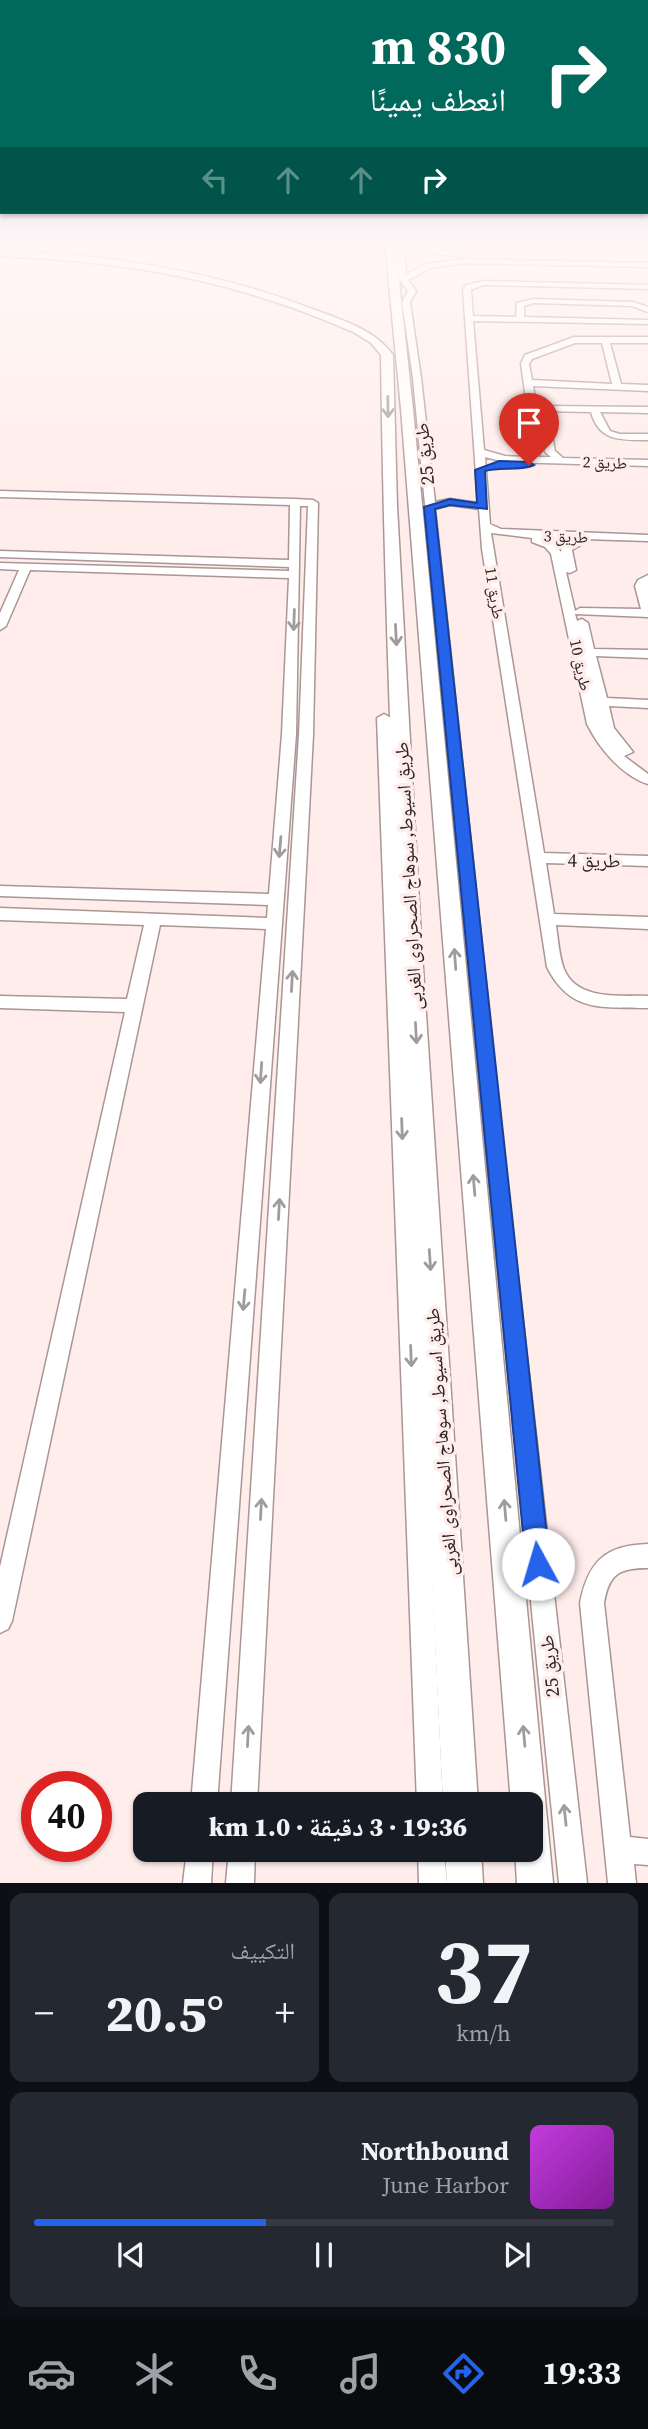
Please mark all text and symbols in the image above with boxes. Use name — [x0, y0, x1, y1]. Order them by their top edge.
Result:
text: 830 m — [371, 13, 506, 80]
icon: right — [530, 28, 621, 119]
text: انعطف يمينًا — [369, 78, 506, 122]
icon: left — [196, 161, 234, 199]
icon: ahead — [269, 161, 307, 199]
icon: ahead — [342, 161, 380, 199]
icon: right — [415, 161, 453, 199]
pin — [499, 393, 559, 465]
one-way arrow — [381, 396, 395, 419]
icon: arrive — [510, 404, 548, 442]
street label: طريق 25 — [408, 422, 440, 486]
street label: طريق 2 — [582, 450, 628, 474]
street label: طريق 3 — [543, 524, 589, 548]
street label: طريق 11 — [480, 565, 510, 621]
one-way arrow — [287, 608, 301, 631]
one-way arrow — [390, 623, 403, 645]
street label: طريق 10 — [565, 637, 597, 693]
street label: طريق اسيوط, سوهاج الصحراوى الغربى — [388, 741, 428, 1011]
one-way arrow — [273, 835, 286, 858]
street label: طريق 4 — [567, 847, 621, 873]
one-way arrow — [448, 948, 461, 971]
one-way arrow — [286, 971, 299, 993]
one-way arrow — [410, 1021, 423, 1044]
one-way arrow — [255, 1062, 268, 1085]
one-way arrow — [395, 1117, 408, 1140]
one-way arrow — [467, 1175, 480, 1197]
one-way arrow — [273, 1198, 286, 1220]
one-way arrow — [423, 1248, 436, 1271]
one-way arrow — [237, 1288, 250, 1311]
street label: طريق اسيوط, سوهاج الصحراوى الغربى — [419, 1307, 463, 1577]
one-way arrow — [405, 1344, 418, 1367]
one-way arrow — [255, 1498, 268, 1521]
one-way arrow — [498, 1499, 511, 1521]
position arrow — [501, 1527, 575, 1601]
street label: طريق 25 — [533, 1634, 565, 1698]
one-way arrow — [242, 1725, 255, 1748]
one-way arrow — [517, 1725, 530, 1748]
speed limit sign: 40 — [21, 1771, 112, 1862]
one-way arrow — [558, 1804, 571, 1827]
text: 19:36 · 3 دقيقة · 1.0 km — [209, 1809, 467, 1845]
text: 37 — [434, 1909, 533, 2033]
text: التكييف — [230, 1935, 295, 1967]
text: 20.5° — [105, 1977, 224, 2048]
text: − — [34, 1987, 54, 2039]
text: + — [275, 1987, 295, 2039]
text: km/h — [456, 2017, 511, 2049]
text: Northbound — [361, 2133, 509, 2169]
text: June Harbor — [382, 2169, 509, 2201]
icon: previous — [112, 2236, 150, 2274]
icon: pause — [305, 2236, 343, 2274]
icon: next — [498, 2236, 536, 2274]
icon: car — [27, 2349, 76, 2398]
icon: climate — [130, 2349, 179, 2398]
icon: phone — [233, 2349, 282, 2398]
icon: music — [336, 2349, 385, 2398]
icon: directions — [439, 2349, 488, 2398]
text: 19:33 — [542, 2351, 621, 2395]

